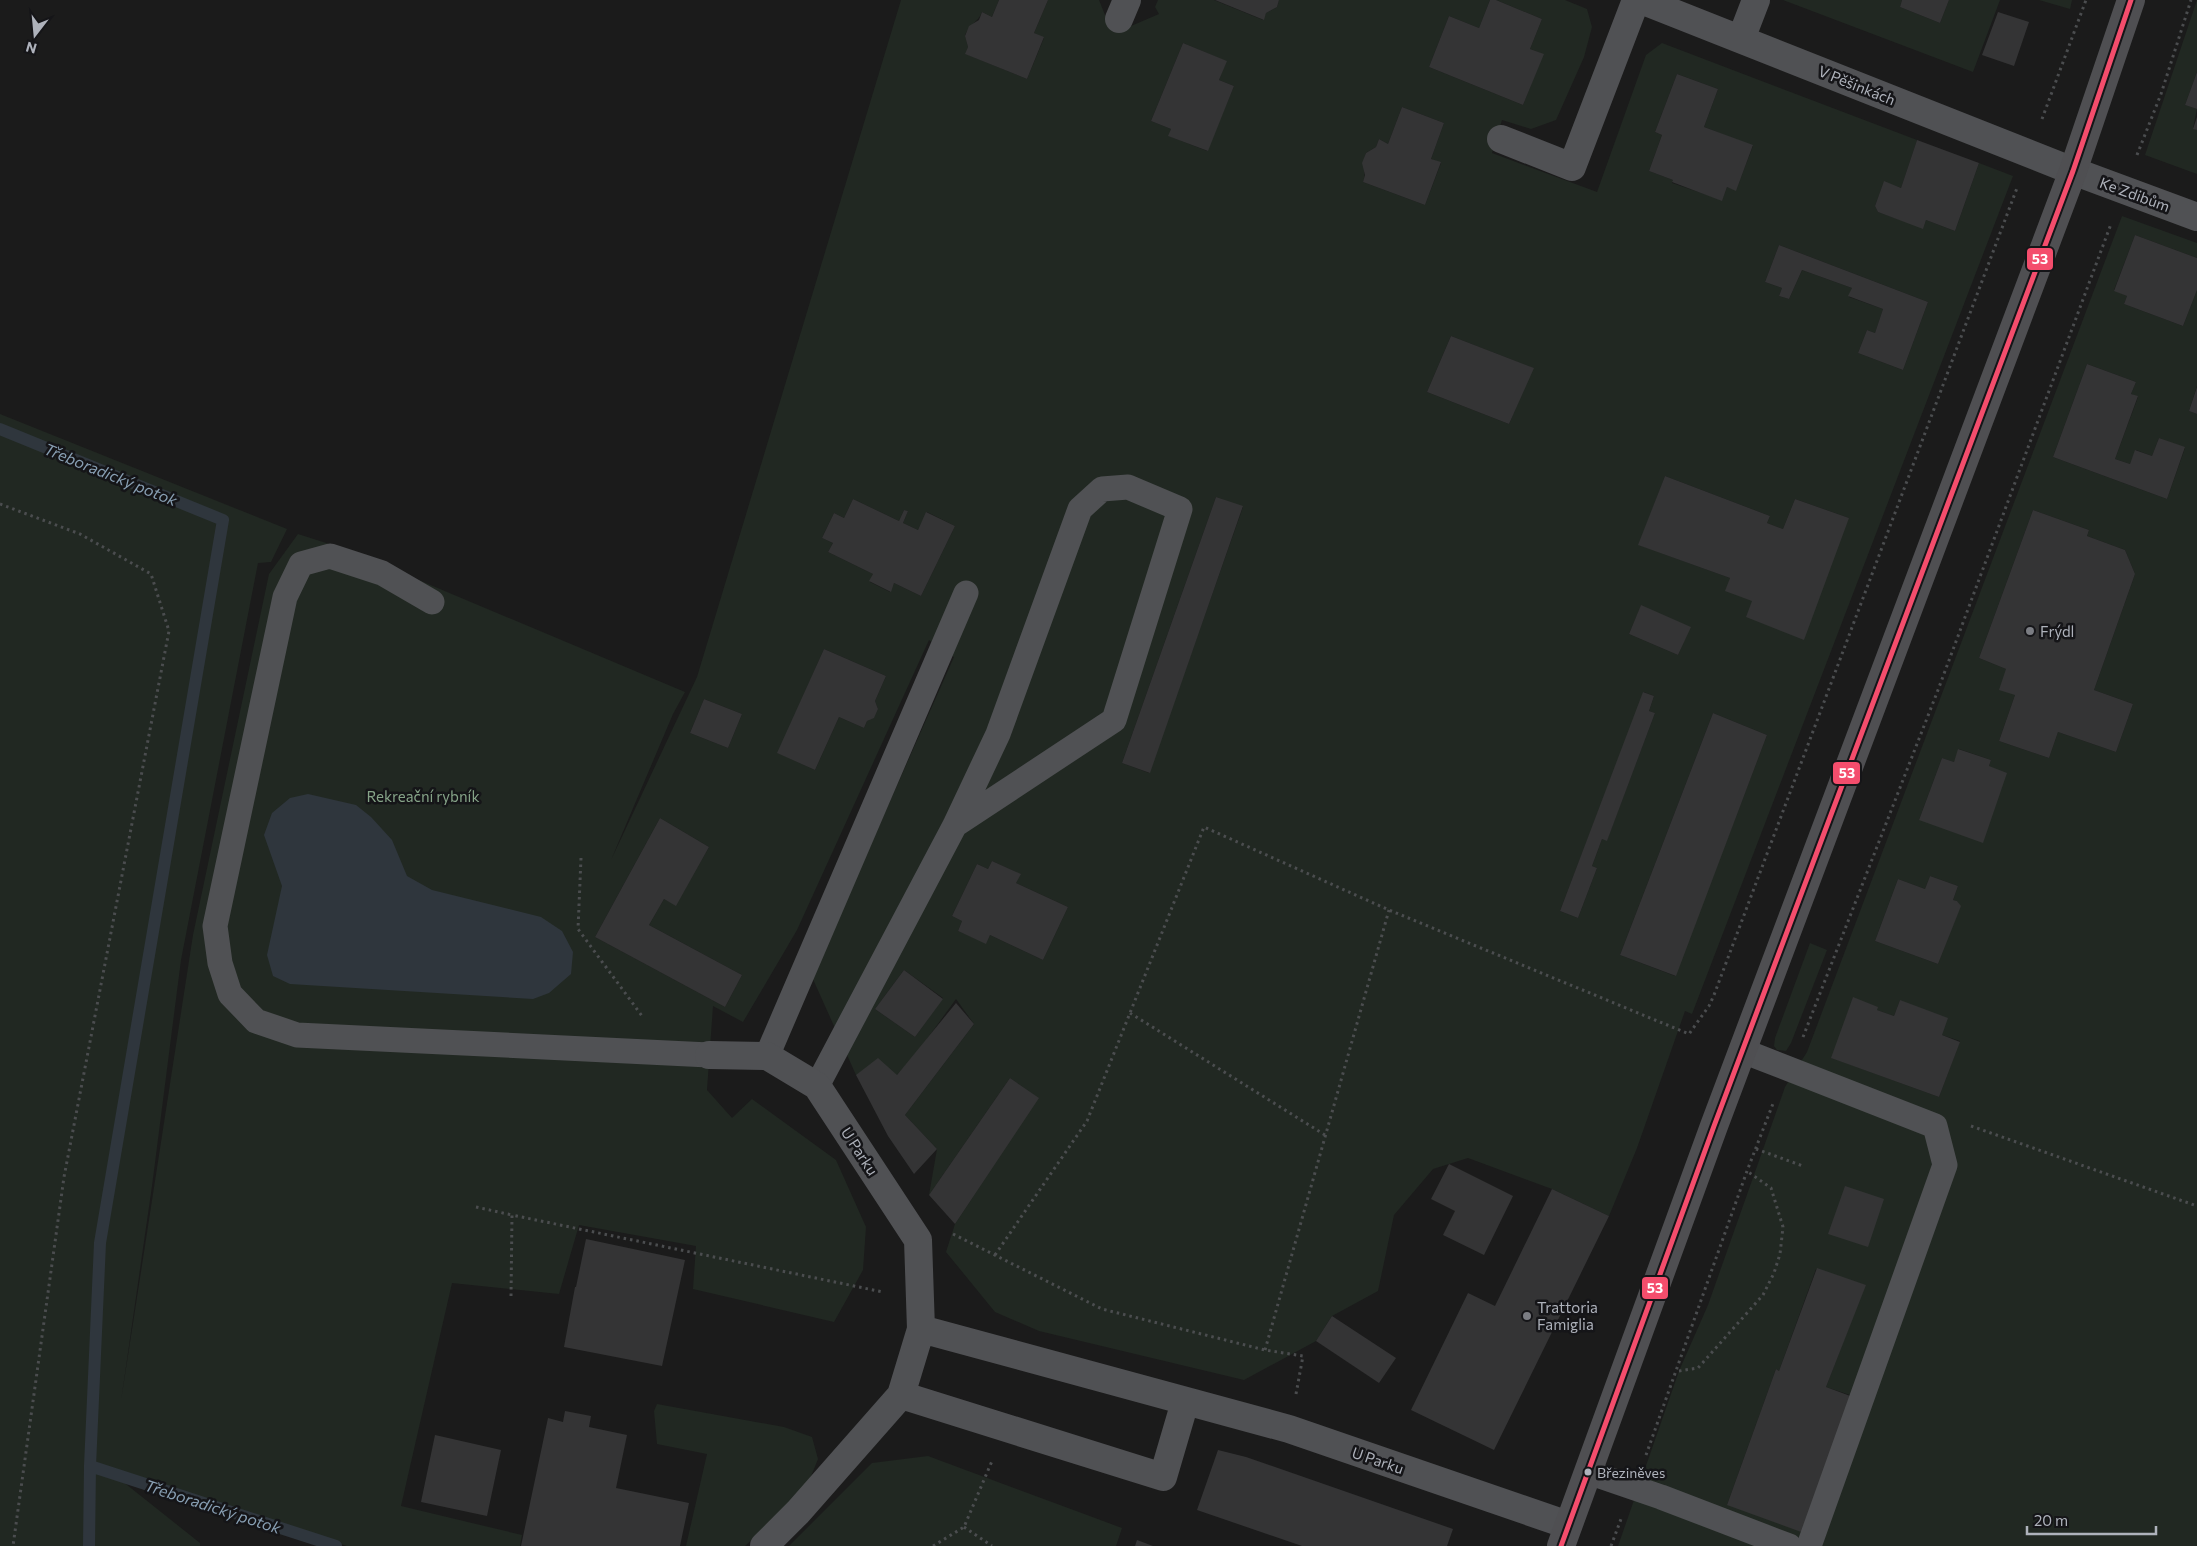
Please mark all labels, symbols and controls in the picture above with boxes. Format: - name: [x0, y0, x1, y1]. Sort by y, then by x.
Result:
- north arrow: [10, 10, 60, 60]
- text: N: [24, 38, 39, 58]
- street label: V Pěšinkách: [1816, 61, 1898, 109]
- street label: Ke Zdibům: [2098, 173, 2172, 215]
- line badge: 53: [2026, 247, 2054, 271]
- text: 53: [2032, 250, 2048, 267]
- water label: Třeboradický potok: [42, 439, 181, 509]
- place label: Frýdl: [2040, 622, 2074, 640]
- marker: Frýdl: [2024, 625, 2036, 637]
- line badge: 53: [1832, 761, 1861, 785]
- text: 53: [1839, 764, 1855, 781]
- park label: Rekreační rybník: [366, 787, 480, 805]
- street label: U Parku: [838, 1124, 882, 1178]
- line badge: 53: [1641, 1276, 1669, 1300]
- text: 53: [1647, 1279, 1663, 1296]
- place label: Trattoria Famiglia: [1537, 1298, 1598, 1333]
- marker: Trattoria Famiglia: [1521, 1310, 1533, 1322]
- street label: U Parku: [1350, 1443, 1406, 1477]
- place label: Březiněves: [1597, 1464, 1665, 1481]
- marker: Březiněves: [1583, 1467, 1593, 1477]
- water label: Třeboradický potok: [143, 1475, 284, 1537]
- scale bar: [2027, 1504, 2156, 1536]
- text: 20 m: [2034, 1511, 2068, 1529]

